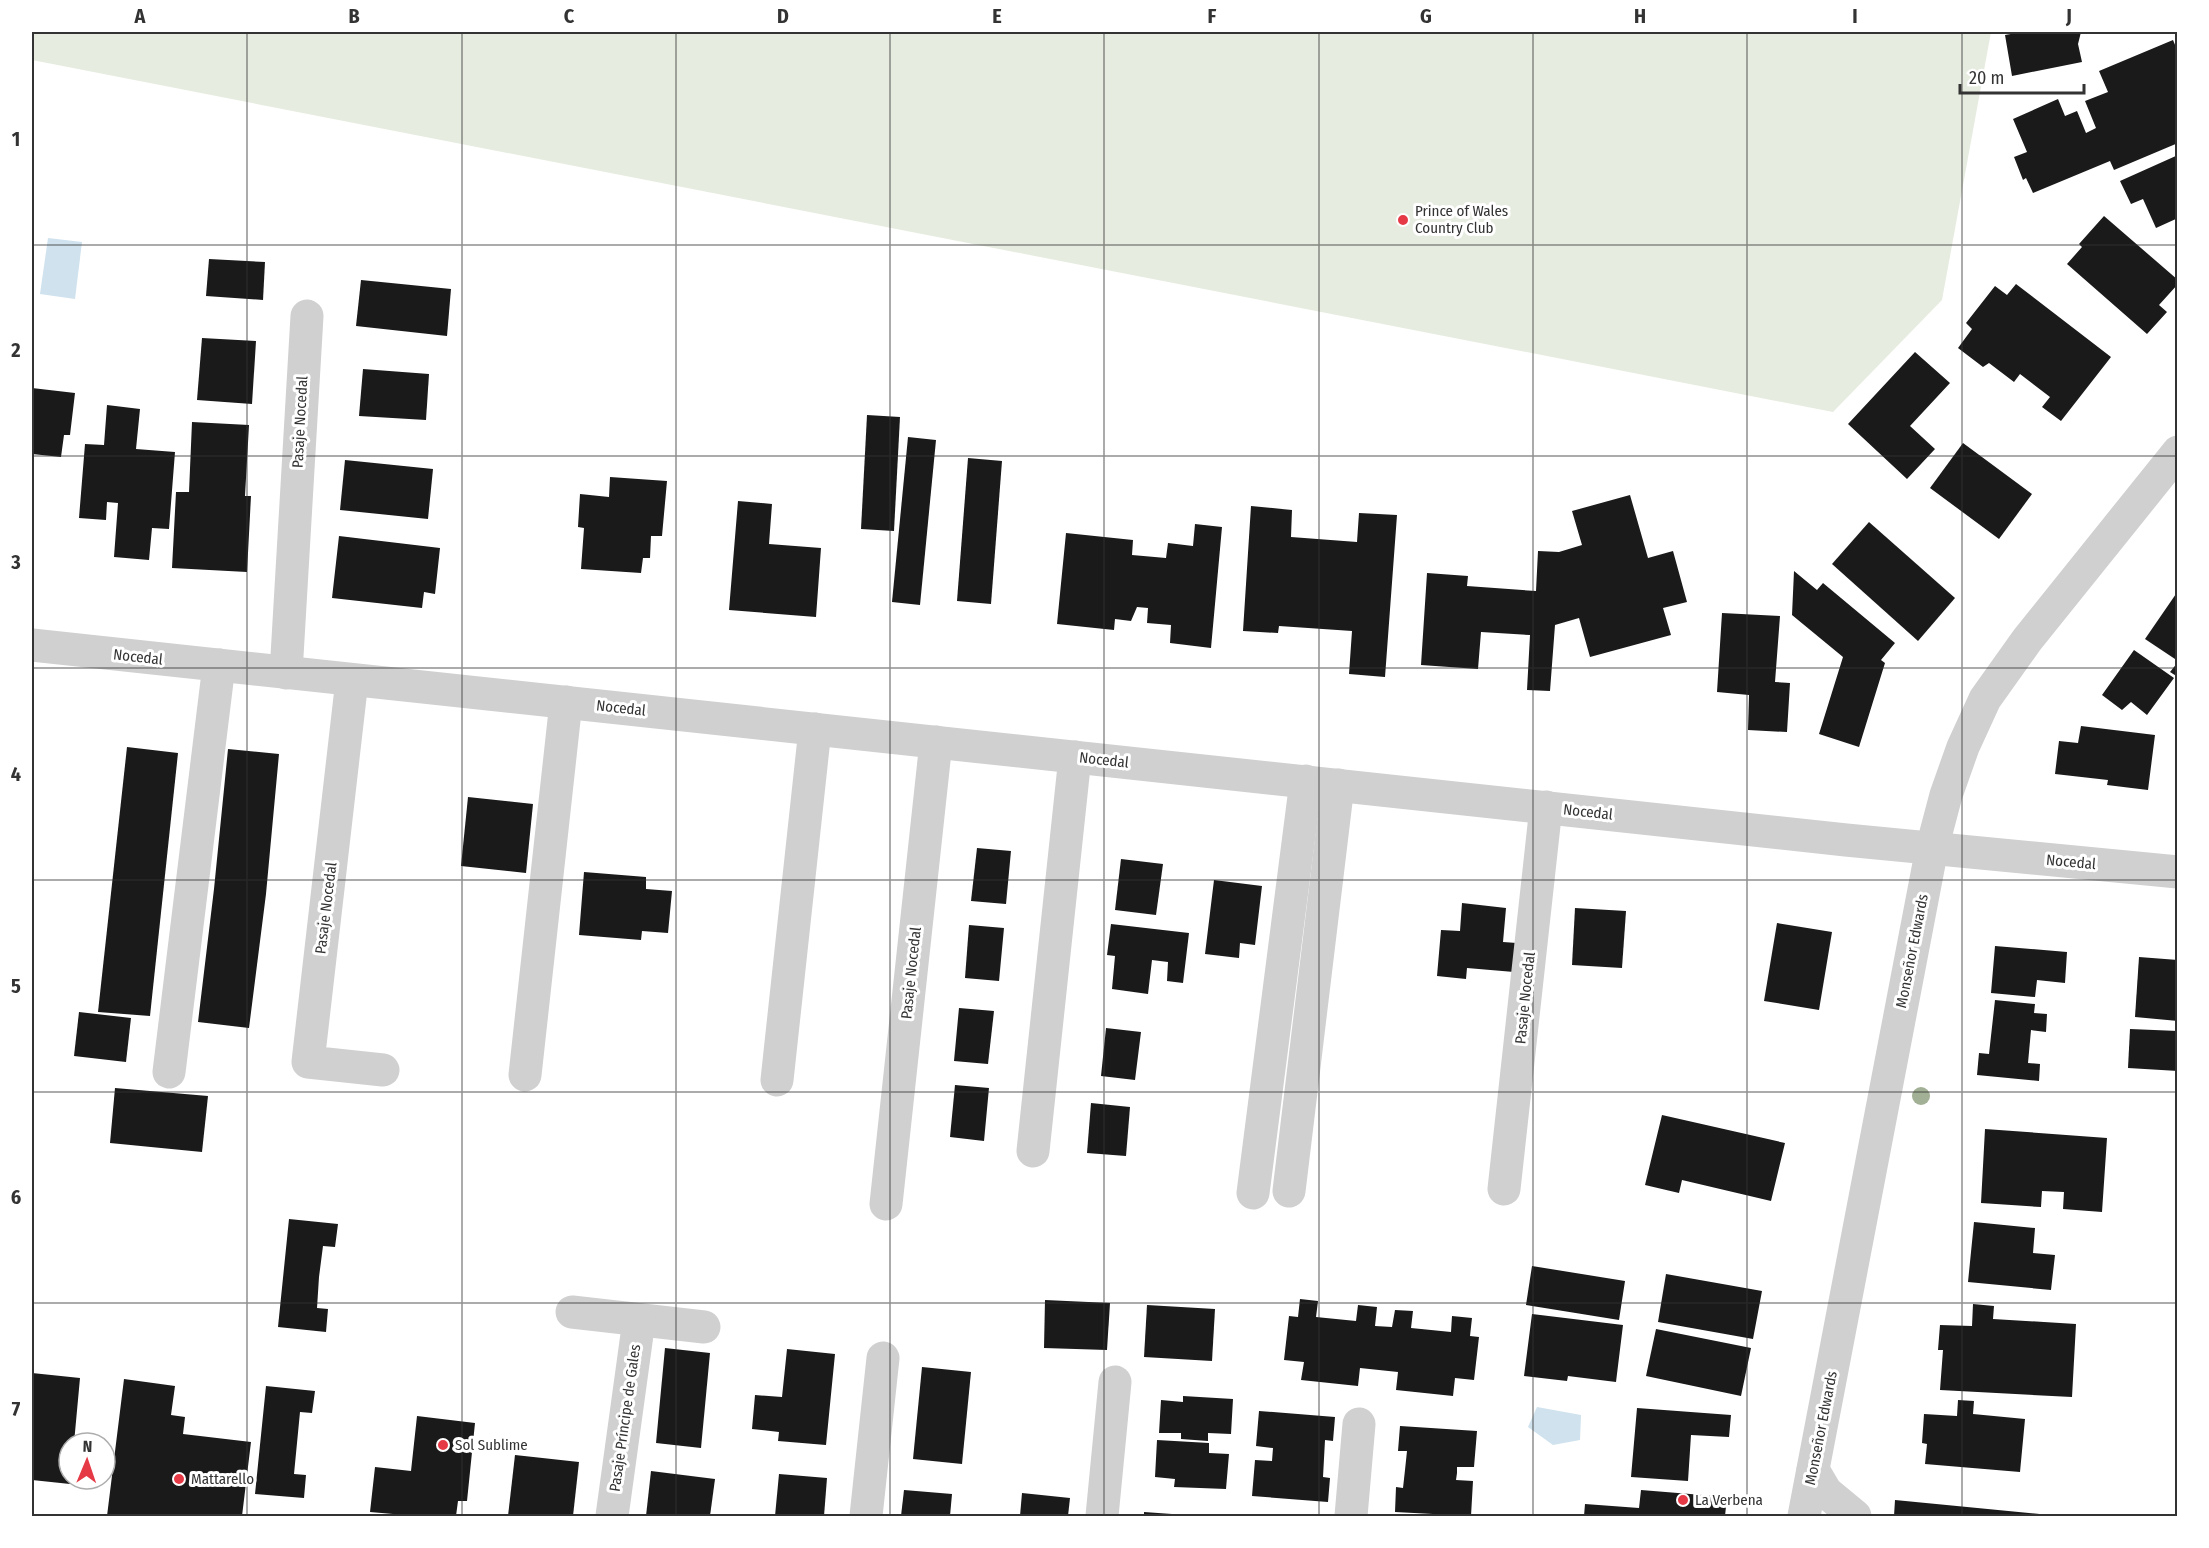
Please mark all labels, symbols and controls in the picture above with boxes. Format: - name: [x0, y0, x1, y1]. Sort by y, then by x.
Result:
- text: A: [134, 4, 147, 28]
- text: B: [348, 4, 360, 28]
- text: C: [564, 4, 575, 28]
- text: D: [777, 4, 789, 28]
- text: E: [992, 4, 1002, 28]
- text: F: [1208, 4, 1217, 28]
- text: G: [1420, 4, 1432, 28]
- text: H: [1634, 4, 1646, 28]
- text: I: [1852, 4, 1858, 28]
- text: J: [2065, 4, 2072, 28]
- scale bar: [1960, 57, 2084, 95]
- text: 20 m: [1969, 67, 2004, 89]
- text: 1: [12, 127, 20, 151]
- place label: Prince of Wales Country Club: [1415, 202, 1508, 237]
- marker: Prince of Wales Country Club: [1396, 213, 1410, 227]
- text: 2: [10, 338, 21, 362]
- street label: Pasaje Nocedal: [289, 375, 311, 469]
- text: 3: [10, 550, 21, 574]
- street label: Nocedal: [112, 645, 164, 669]
- street label: Nocedal: [595, 696, 647, 720]
- street label: Nocedal: [1078, 748, 1130, 772]
- text: 4: [11, 762, 21, 786]
- street label: Nocedal: [1562, 800, 1614, 824]
- street label: Nocedal: [2045, 851, 2097, 873]
- street label: Pasaje Nocedal: [311, 861, 341, 955]
- street label: Monseñor Edwards: [1892, 892, 1932, 1010]
- street label: Pasaje Nocedal: [897, 926, 925, 1020]
- street label: Pasaje Nocedal: [1511, 951, 1539, 1045]
- text: 5: [11, 974, 21, 998]
- text: 6: [11, 1185, 21, 1209]
- street label: Pasaje Príncipe de Gales: [606, 1343, 644, 1493]
- street label: Monseñor Edwards: [1801, 1369, 1841, 1487]
- text: 7: [12, 1397, 21, 1421]
- north arrow: [57, 1431, 117, 1491]
- place label: Sol Sublime: [455, 1436, 528, 1454]
- text: N: [82, 1437, 93, 1456]
- marker: Sol Sublime: [436, 1438, 450, 1452]
- place label: Mattarello: [191, 1470, 254, 1488]
- marker: Mattarello: [172, 1472, 186, 1486]
- place label: La Verbena: [1695, 1491, 1763, 1509]
- marker: La Verbena: [1676, 1493, 1690, 1507]

